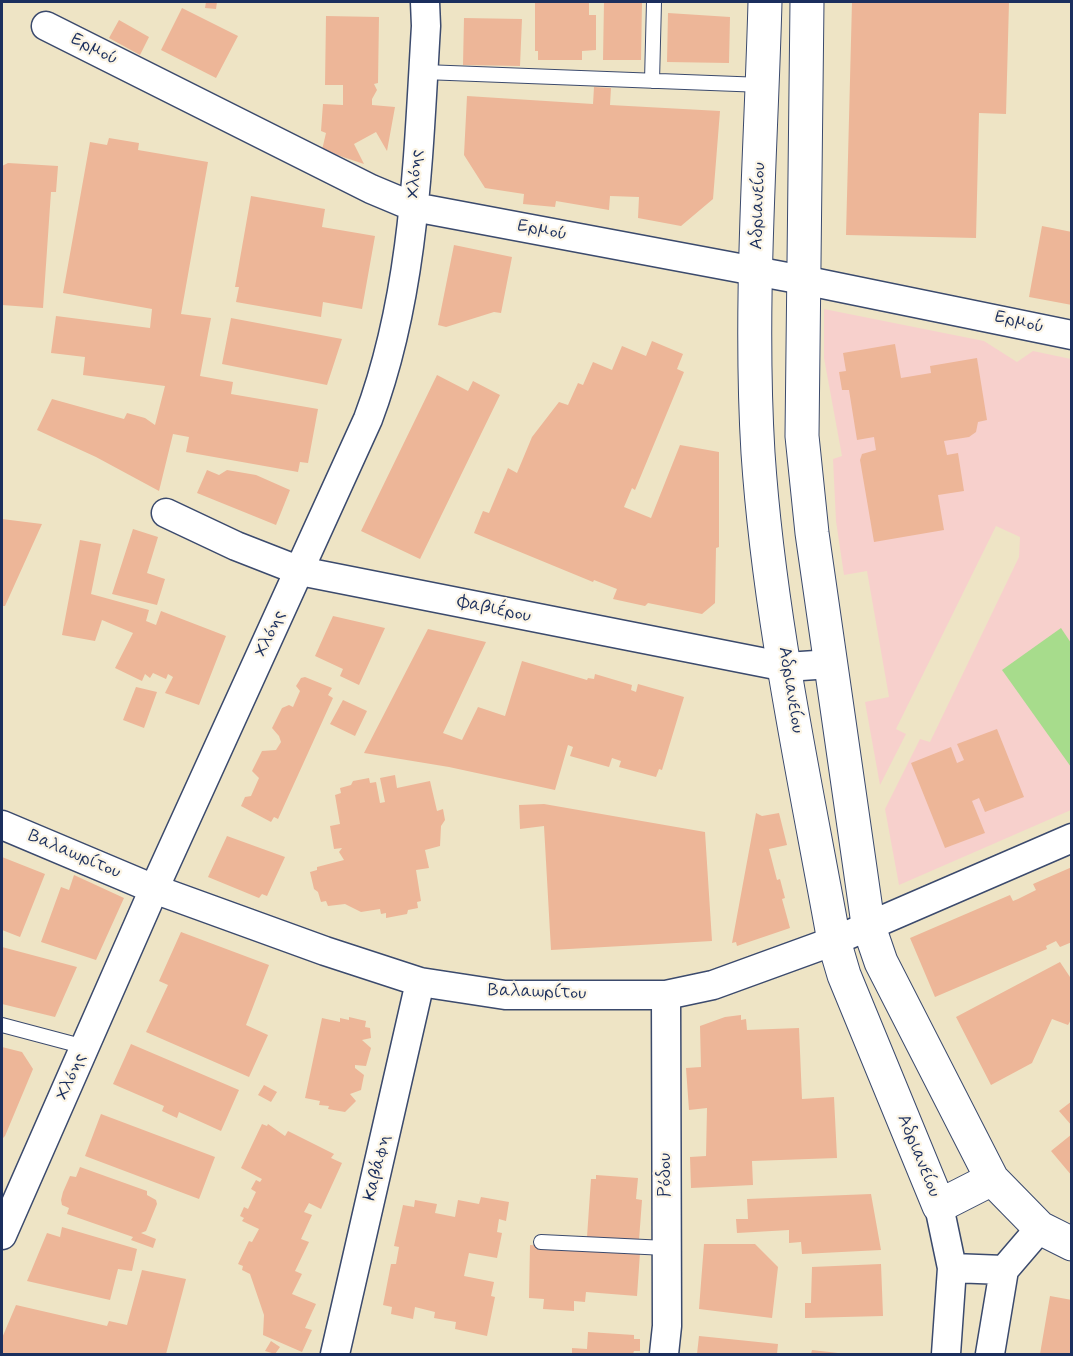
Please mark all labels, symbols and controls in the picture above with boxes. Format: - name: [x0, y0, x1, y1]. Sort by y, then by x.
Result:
- street label: Ερμού: [67, 29, 121, 71]
- street label: Χλόης: [404, 149, 428, 199]
- street label: Αδριανείου: [747, 162, 771, 250]
- street label: Ερμού: [515, 216, 569, 246]
- street label: Ερμού: [992, 307, 1046, 339]
- street label: Φαβιέρου: [455, 592, 533, 628]
- street label: Χλόης: [251, 607, 291, 661]
- street label: Αδριανείου: [772, 645, 808, 735]
- street label: Βαλαωρίτου: [24, 826, 124, 884]
- street label: Βαλαωρίτου: [487, 980, 587, 1006]
- street label: Χλόης: [52, 1050, 92, 1104]
- street label: Αδριανείου: [892, 1111, 944, 1201]
- street label: Καβάφη: [360, 1133, 396, 1203]
- street label: Ρόδου: [655, 1153, 677, 1197]

